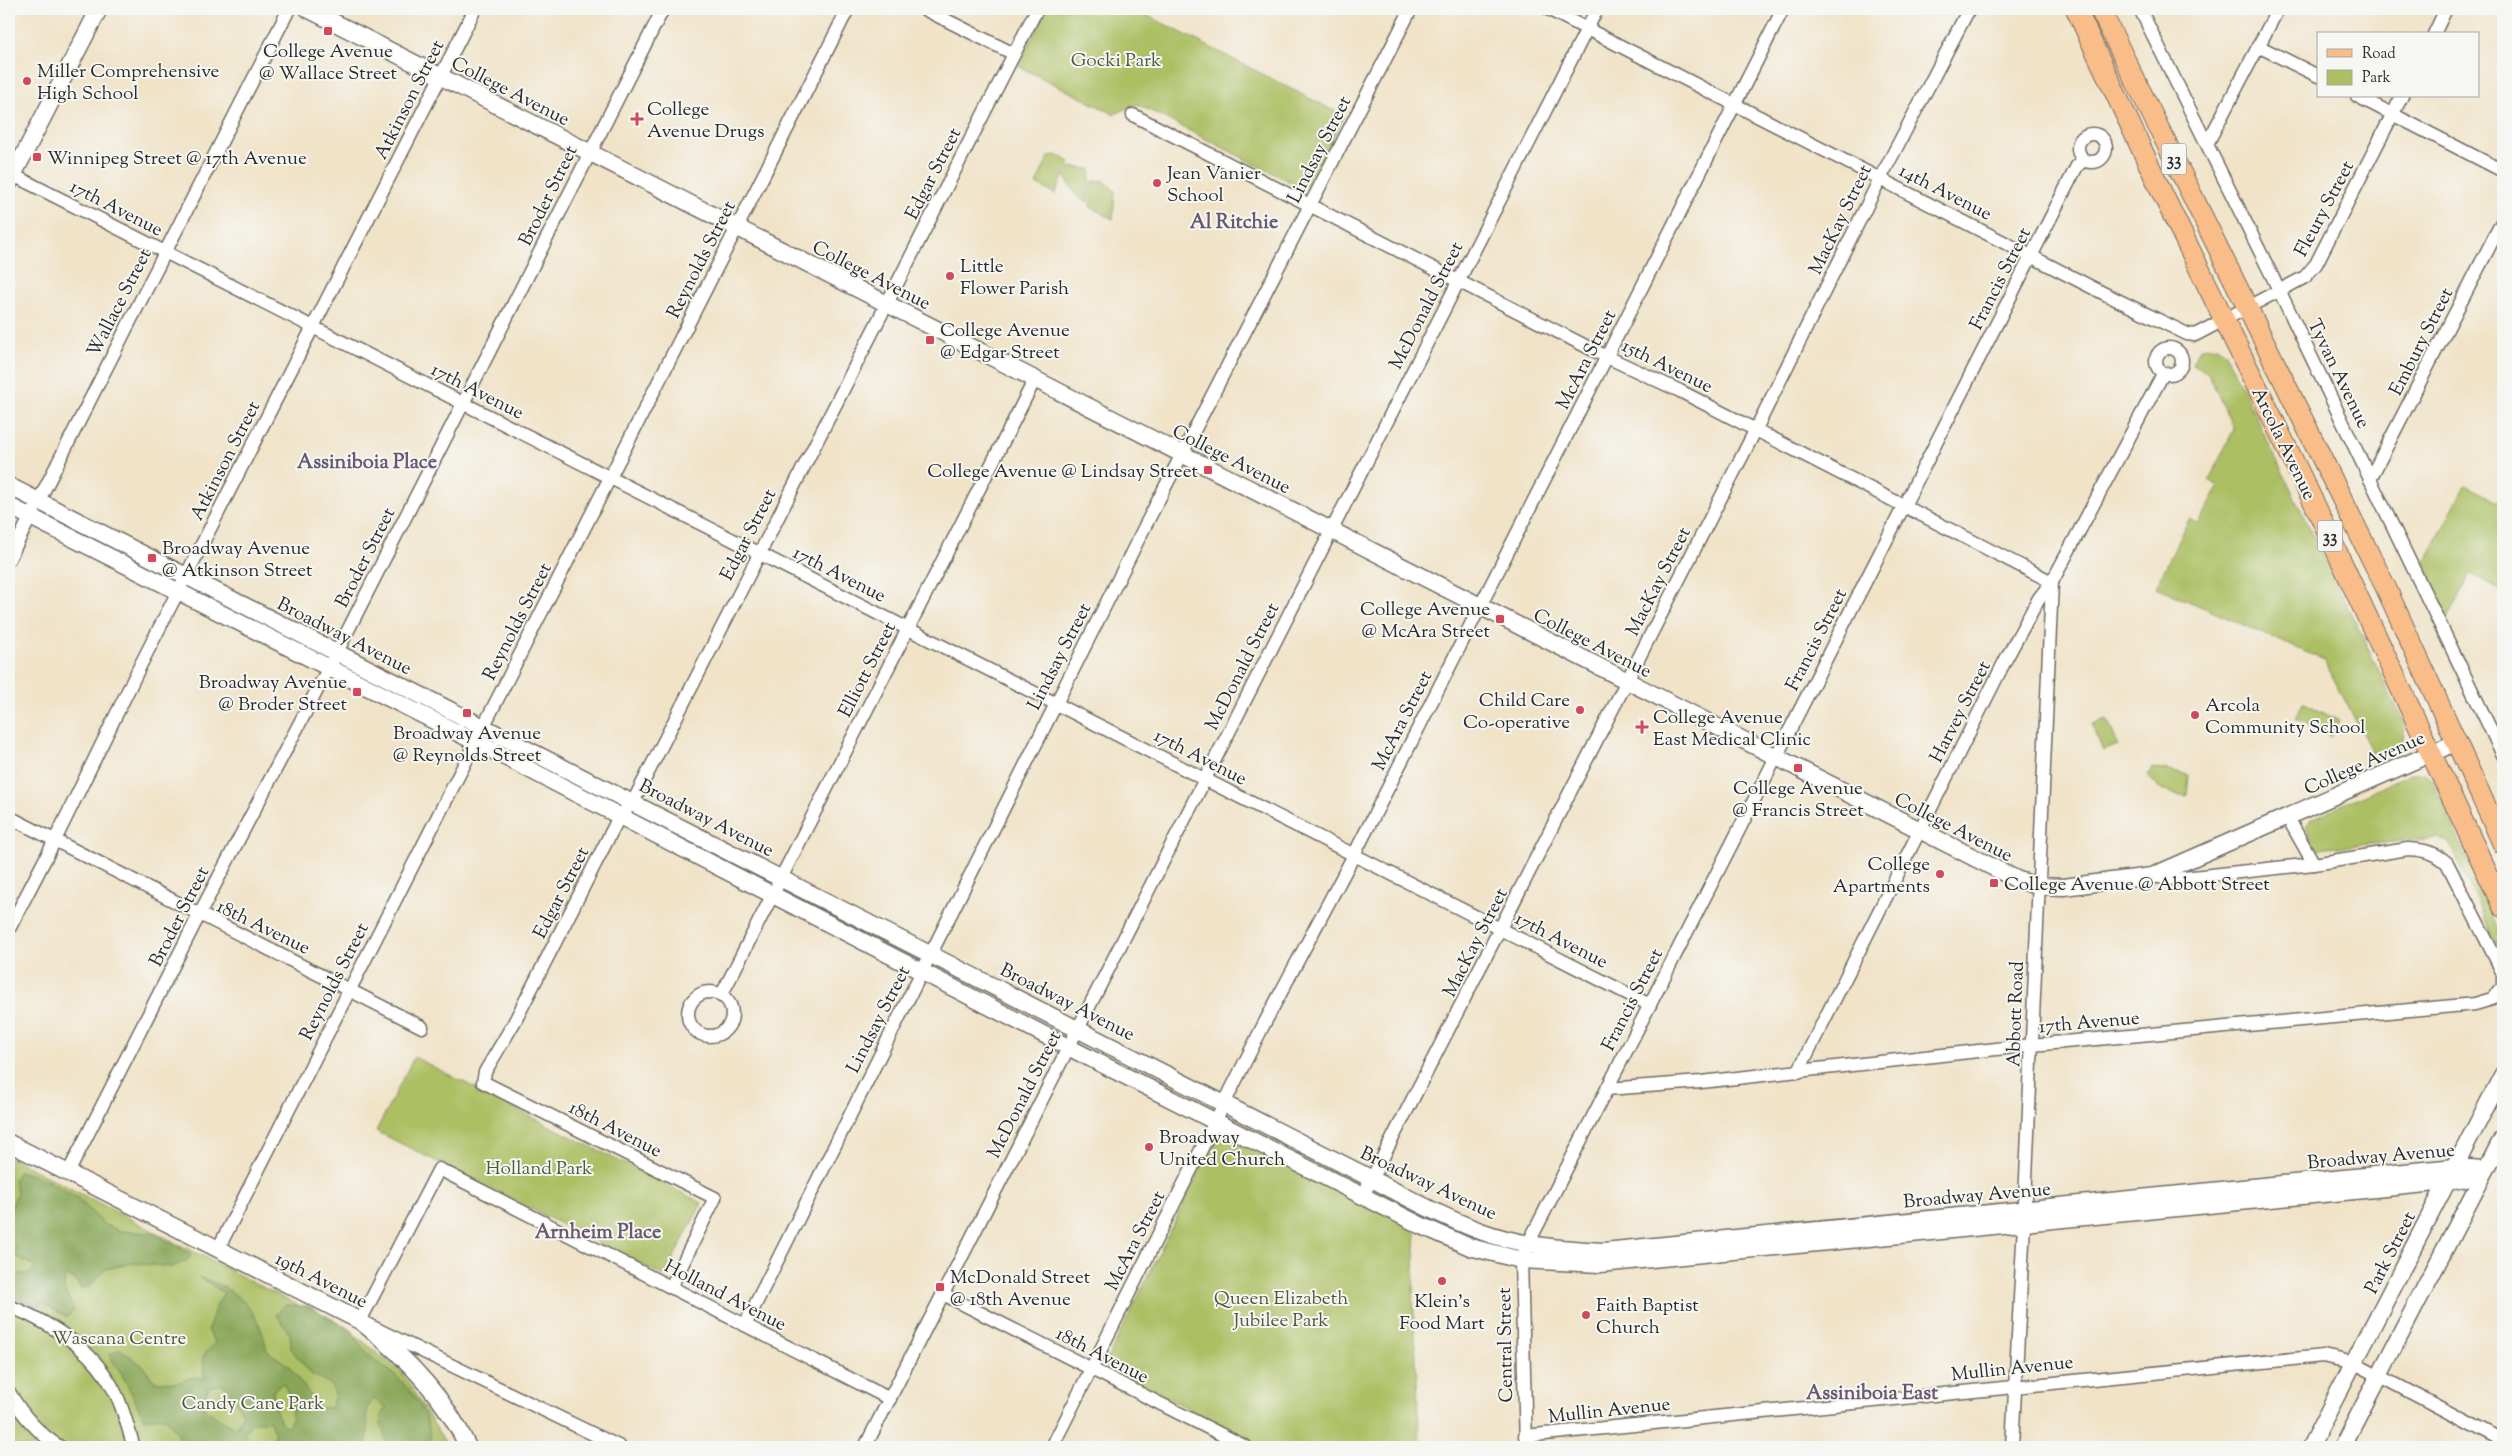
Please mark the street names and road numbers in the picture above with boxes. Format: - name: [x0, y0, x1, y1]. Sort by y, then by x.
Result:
- street label: Atkinson Street: [368, 35, 452, 165]
- street label: College Avenue: [446, 51, 574, 134]
- street label: Lindsay Street: [1282, 91, 1359, 208]
- street label: Edgar Street: [899, 123, 969, 225]
- street label: Broder Street: [513, 141, 586, 251]
- road number: 33: [2162, 144, 2186, 174]
- street label: Fleury Street: [2289, 156, 2362, 262]
- street label: 14th Avenue: [1894, 158, 1996, 228]
- street label: MacKay Street: [1803, 160, 1880, 280]
- street label: 17th Avenue: [65, 174, 167, 244]
- street label: Reynolds Street: [661, 196, 744, 324]
- street label: Francis Street: [1964, 223, 2039, 335]
- street label: College Avenue: [807, 235, 935, 318]
- street label: McDonald Street: [1383, 237, 1471, 375]
- street label: Wallace Street: [81, 244, 159, 362]
- street label: Embury Street: [2383, 283, 2461, 401]
- street label: McAra Street: [1550, 305, 1624, 415]
- street label: Tyvan Avenue: [2300, 315, 2376, 433]
- street label: 15th Avenue: [1617, 334, 1717, 401]
- street label: 17th Avenue: [426, 357, 528, 427]
- street label: Arcola Avenue: [2244, 383, 2322, 505]
- street label: Atkinson Street: [184, 396, 268, 526]
- street label: College Avenue: [1167, 419, 1295, 502]
- street label: Edgar Street: [714, 484, 784, 586]
- street label: Broder Street: [329, 503, 403, 613]
- road number: 33: [2318, 520, 2342, 552]
- street label: MacKay Street: [1620, 522, 1699, 641]
- street label: 17th Avenue: [788, 540, 890, 610]
- street label: Reynolds Street: [477, 558, 560, 686]
- street label: Francis Street: [1780, 584, 1855, 696]
- street label: Broadway Avenue: [272, 592, 416, 683]
- street label: Lindsay Street: [1022, 598, 1099, 715]
- street label: McDonald Street: [1199, 598, 1287, 736]
- street label: College Avenue: [1528, 603, 1656, 686]
- street label: Elliott Street: [833, 617, 904, 722]
- street label: Harvey Street: [1924, 656, 1999, 768]
- street label: McAra Street: [1366, 666, 1440, 776]
- street label: 17th Avenue: [1149, 723, 1251, 793]
- street label: College Avenue: [2300, 725, 2430, 803]
- street label: Broadway Avenue: [634, 774, 778, 865]
- street label: College Avenue: [1889, 787, 2017, 870]
- street label: Edgar Street: [527, 842, 597, 944]
- street label: Broder Street: [143, 862, 217, 972]
- street label: MacKay Street: [1437, 883, 1516, 1002]
- street label: 18th Avenue: [212, 894, 314, 963]
- street label: 17th Avenue: [1510, 906, 1612, 976]
- street label: Reynolds Street: [294, 918, 377, 1046]
- street label: Francis Street: [1596, 944, 1671, 1056]
- street label: Broadway Avenue: [995, 958, 1139, 1049]
- street label: Abbott Road: [2001, 960, 2032, 1067]
- street label: Lindsay Street: [841, 961, 918, 1078]
- street label: 17th Avenue: [2038, 1006, 2141, 1041]
- street label: McDonald Street: [981, 1026, 1069, 1164]
- street label: 18th Avenue: [564, 1095, 666, 1165]
- street label: Broadway Avenue: [2306, 1138, 2456, 1177]
- street label: Broadway Avenue: [1355, 1141, 1501, 1228]
- street label: Broadway Avenue: [1902, 1177, 2052, 1216]
- street label: McAra Street: [1099, 1186, 1173, 1296]
- street label: Park Street: [2359, 1207, 2424, 1299]
- street label: 19th Avenue: [270, 1246, 372, 1316]
- street label: Holland Avenue: [659, 1254, 791, 1339]
- street label: Central Street: [1492, 1286, 1521, 1403]
- street label: 18th Avenue: [1051, 1321, 1153, 1391]
- street label: Mullin Avenue: [1950, 1350, 2075, 1389]
- street label: Mullin Avenue: [1547, 1392, 1672, 1431]

